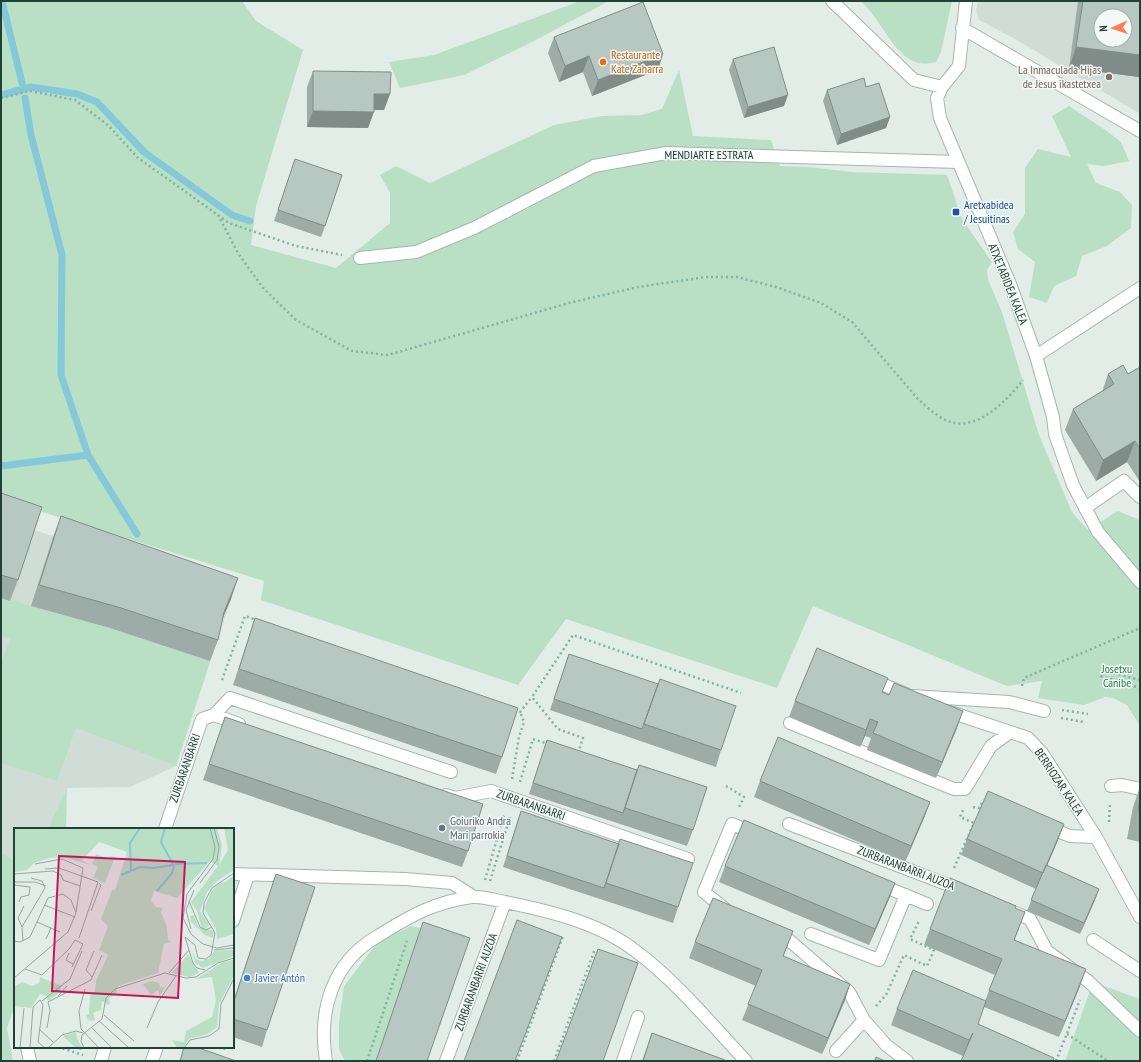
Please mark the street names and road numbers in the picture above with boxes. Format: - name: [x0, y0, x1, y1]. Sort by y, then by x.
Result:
- street label: MENDIARTE ESTRATA: [665, 147, 754, 162]
- street label: ATXETABIDEA KALEA: [985, 241, 1032, 327]
- street label: ZURBARANBARRI: [166, 731, 203, 804]
- street label: BERRIOZAR KALEA: [1031, 745, 1088, 818]
- street label: ZURBARANBARRI: [495, 786, 568, 823]
- street label: ZURBARANBARRI AUZOA: [855, 842, 957, 893]
- street label: ZURBARANBARRI AUZOA: [451, 931, 500, 1033]

